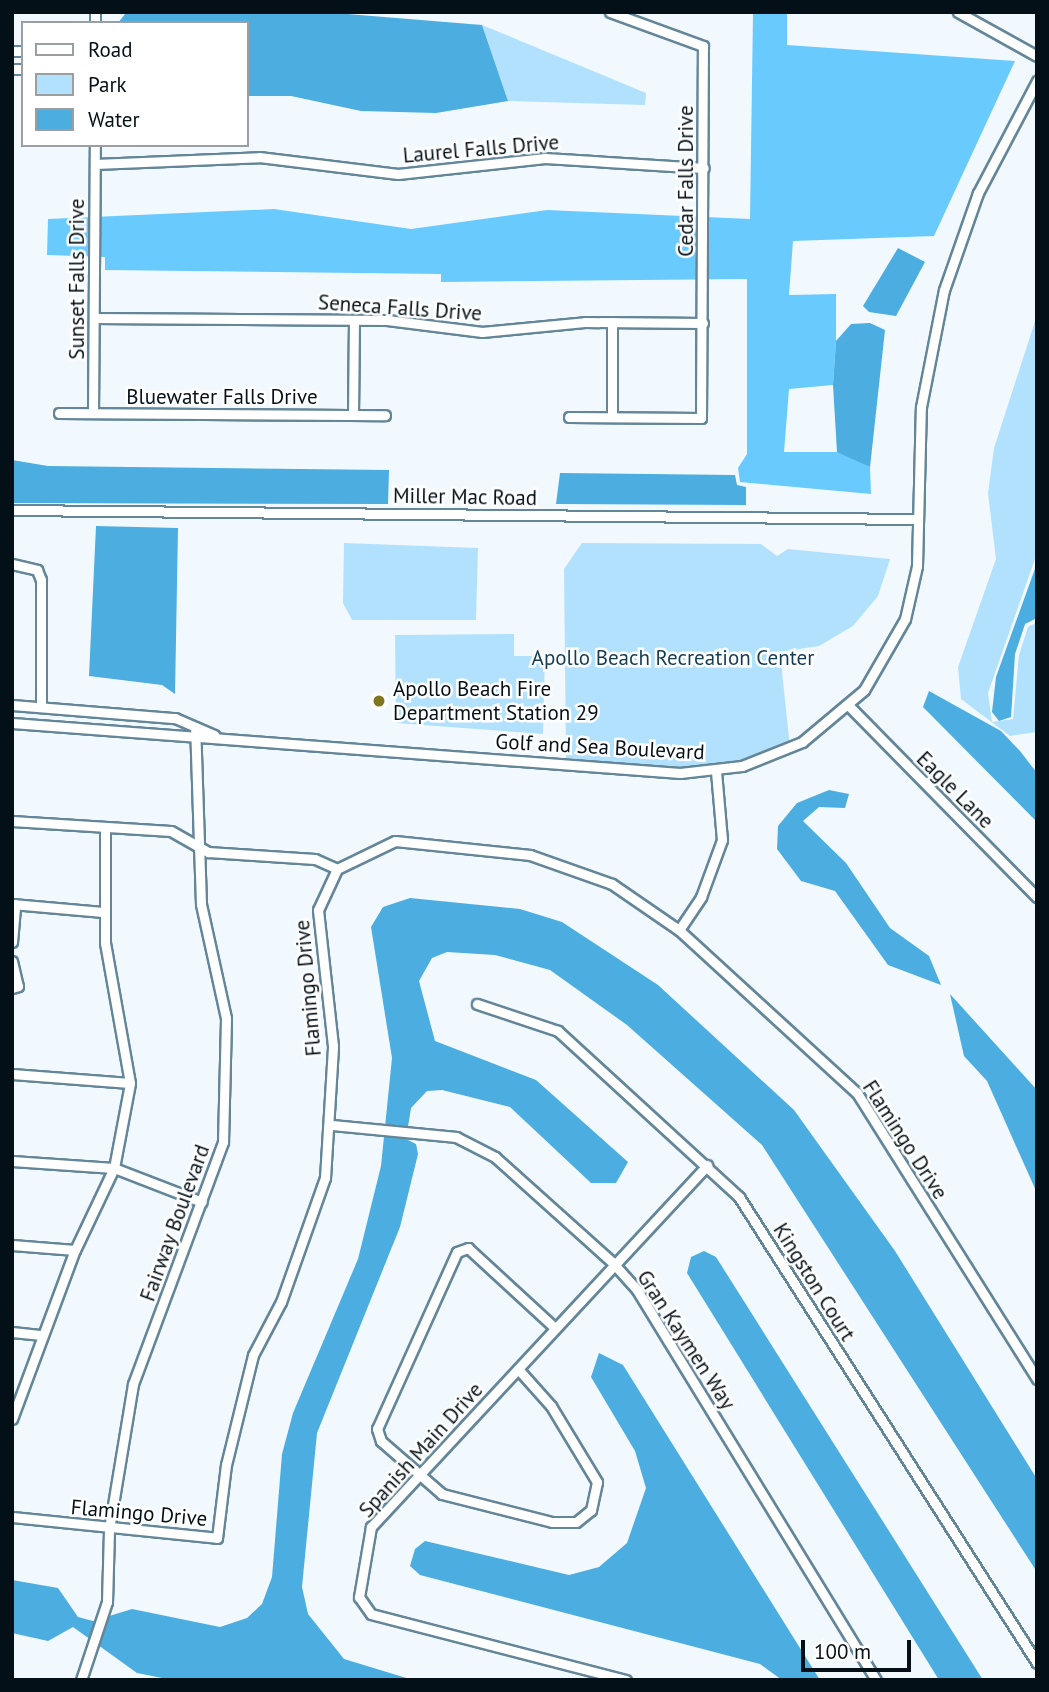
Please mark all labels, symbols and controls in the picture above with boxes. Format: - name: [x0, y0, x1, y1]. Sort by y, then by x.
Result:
- legend: [21, 21, 248, 147]
- text: Road: [88, 36, 132, 63]
- text: Park: [88, 71, 127, 98]
- street label: Cedar Falls Drive: [673, 105, 699, 257]
- text: Water: [88, 106, 140, 133]
- street label: Laurel Falls Drive: [402, 130, 560, 168]
- street label: Sunset Falls Drive: [64, 198, 90, 360]
- street label: Seneca Falls Drive: [317, 290, 483, 326]
- street label: Bluewater Falls Drive: [126, 384, 318, 410]
- street label: Miller Mac Road: [393, 483, 537, 511]
- park label: Apollo Beach Recreation Center: [532, 645, 814, 671]
- place label: Apollo Beach Fire Department Station 29: [393, 676, 599, 726]
- marker: Apollo Beach Fire Department Station 29: [371, 693, 387, 709]
- street label: Golf and Sea Boulevard: [495, 729, 705, 765]
- street label: Eagle Lane: [911, 746, 999, 834]
- street label: Flamingo Drive: [289, 919, 327, 1057]
- street label: Flamingo Drive: [857, 1076, 953, 1204]
- street label: Fairway Boulevard: [135, 1141, 215, 1305]
- street label: Kingston Court: [768, 1219, 860, 1345]
- street label: Gran Kaymen Way: [631, 1265, 741, 1415]
- street label: Spanish Main Drive: [354, 1377, 488, 1523]
- street label: Flamingo Drive: [70, 1494, 208, 1532]
- scale bar: [804, 1626, 914, 1670]
- text: 100 m: [814, 1638, 871, 1665]

